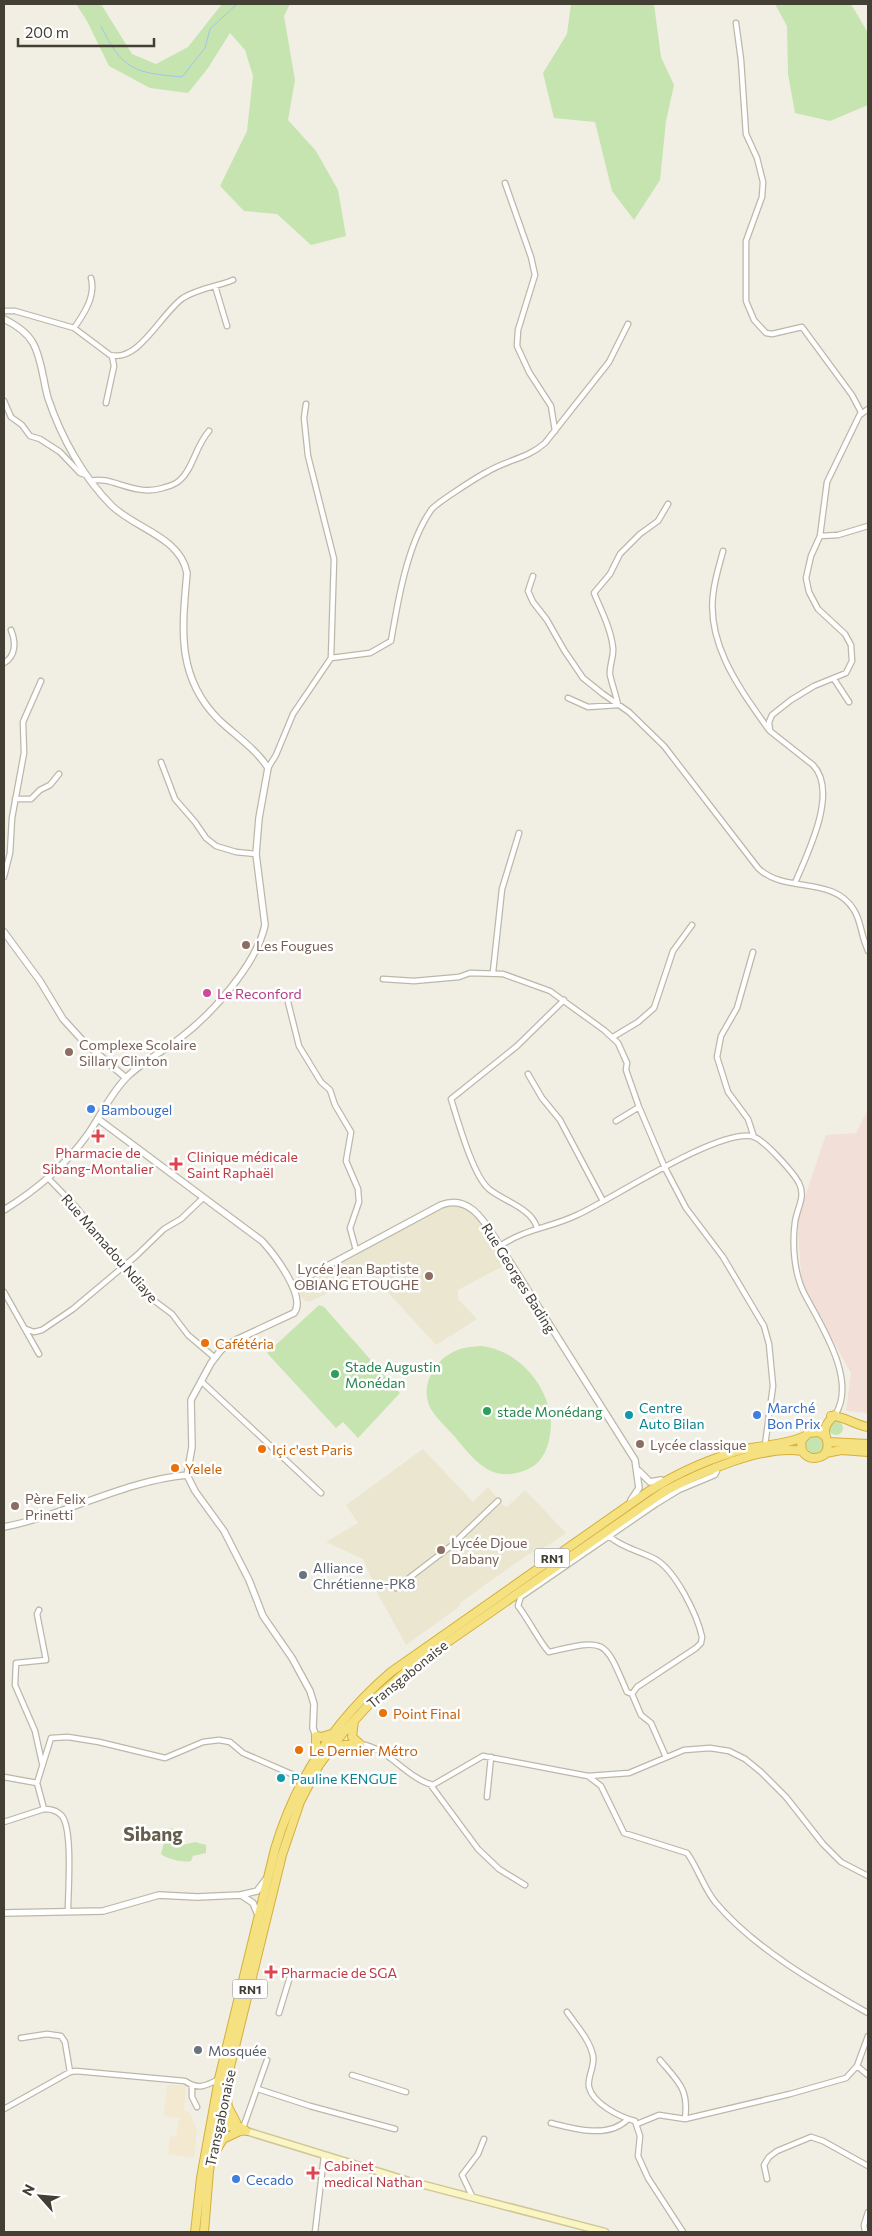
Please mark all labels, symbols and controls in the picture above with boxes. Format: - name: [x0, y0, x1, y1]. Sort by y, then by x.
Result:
- scale bar: [18, 15, 154, 47]
- text: 200 m: [25, 23, 69, 41]
- place label: Les Fougues: [256, 937, 334, 954]
- marker: Les Fougues: [240, 939, 252, 951]
- place label: Le Reconford: [217, 985, 302, 1002]
- marker: Le Reconford: [201, 987, 213, 999]
- place label: Complexe Scolaire Sillary Clinton: [79, 1036, 196, 1069]
- marker: Complexe Scolaire Sillary Clinton: [63, 1046, 75, 1058]
- place label: Bambougel: [101, 1101, 172, 1118]
- marker: Bambougel: [85, 1103, 97, 1115]
- marker: Pharmacie de Sibang-Montalier: [92, 1130, 104, 1142]
- place label: Pharmacie de Sibang-Montalier: [42, 1144, 154, 1177]
- place label: Clinique médicale Saint Raphaël: [187, 1148, 298, 1181]
- marker: Clinique médicale Saint Raphaël: [169, 1157, 183, 1171]
- street label: Rue Mamadou Ndiaye: [58, 1190, 162, 1306]
- street label: Rue Georges Bading: [478, 1220, 560, 1336]
- place label: Lycée Jean Baptiste OBIANG ETOUGHE: [294, 1260, 419, 1293]
- marker: Lycée Jean Baptiste OBIANG ETOUGHE: [423, 1270, 435, 1282]
- place label: Cafétéria: [215, 1335, 274, 1352]
- marker: Cafétéria: [199, 1337, 211, 1349]
- place label: Stade Augustin Monédan: [345, 1358, 441, 1391]
- marker: Stade Augustin Monédan: [329, 1368, 341, 1380]
- place label: Centre Auto Bilan: [639, 1399, 705, 1432]
- place label: Marché Bon Prix: [767, 1399, 821, 1432]
- place label: stade Monédang: [497, 1403, 603, 1420]
- marker: stade Monédang: [481, 1405, 493, 1417]
- marker: Centre Auto Bilan: [623, 1409, 635, 1421]
- marker: Marché Bon Prix: [751, 1409, 763, 1421]
- place label: Lycée classique: [650, 1436, 747, 1453]
- marker: Lycée classique: [634, 1438, 646, 1450]
- place label: Içi c'est Paris: [272, 1441, 353, 1458]
- marker: Içi c'est Paris: [256, 1443, 268, 1455]
- place label: Yelele: [185, 1460, 222, 1477]
- marker: Yelele: [169, 1462, 181, 1474]
- place label: Père Felix Prinetti: [25, 1490, 87, 1523]
- marker: Père Felix Prinetti: [9, 1500, 21, 1512]
- place label: Lycée Djoue Dabany: [451, 1534, 527, 1567]
- marker: Lycée Djoue Dabany: [435, 1544, 447, 1556]
- road number: RN1: [534, 1549, 570, 1568]
- place label: Alliance Chrétienne-PK8: [313, 1559, 416, 1592]
- marker: Alliance Chrétienne-PK8: [297, 1569, 309, 1581]
- street label: Transgabonaise: [363, 1636, 451, 1712]
- place label: Point Final: [393, 1705, 460, 1722]
- marker: Point Final: [377, 1707, 389, 1719]
- place label: Le Dernier Métro: [309, 1742, 418, 1759]
- marker: Le Dernier Métro: [293, 1744, 305, 1756]
- place label: Pauline KENGUE: [291, 1770, 397, 1787]
- marker: Pauline KENGUE: [275, 1772, 287, 1784]
- district label: Sibang: [123, 1822, 183, 1845]
- place label: Pharmacie de SGA: [281, 1964, 397, 1981]
- marker: Pharmacie de SGA: [265, 1966, 277, 1978]
- road number: RN1: [232, 1980, 268, 1998]
- place label: Mosquée: [208, 2042, 267, 2059]
- marker: Mosquée: [192, 2044, 204, 2056]
- street label: Transgabonaise: [201, 2068, 239, 2168]
- place label: Cabinet medical Nathan: [324, 2157, 423, 2190]
- marker: Cabinet medical Nathan: [306, 2166, 320, 2180]
- north arrow: [15, 2171, 65, 2221]
- place label: Cecado: [246, 2171, 294, 2188]
- marker: Cecado: [230, 2173, 242, 2185]
- text: N: [18, 2181, 38, 2198]

